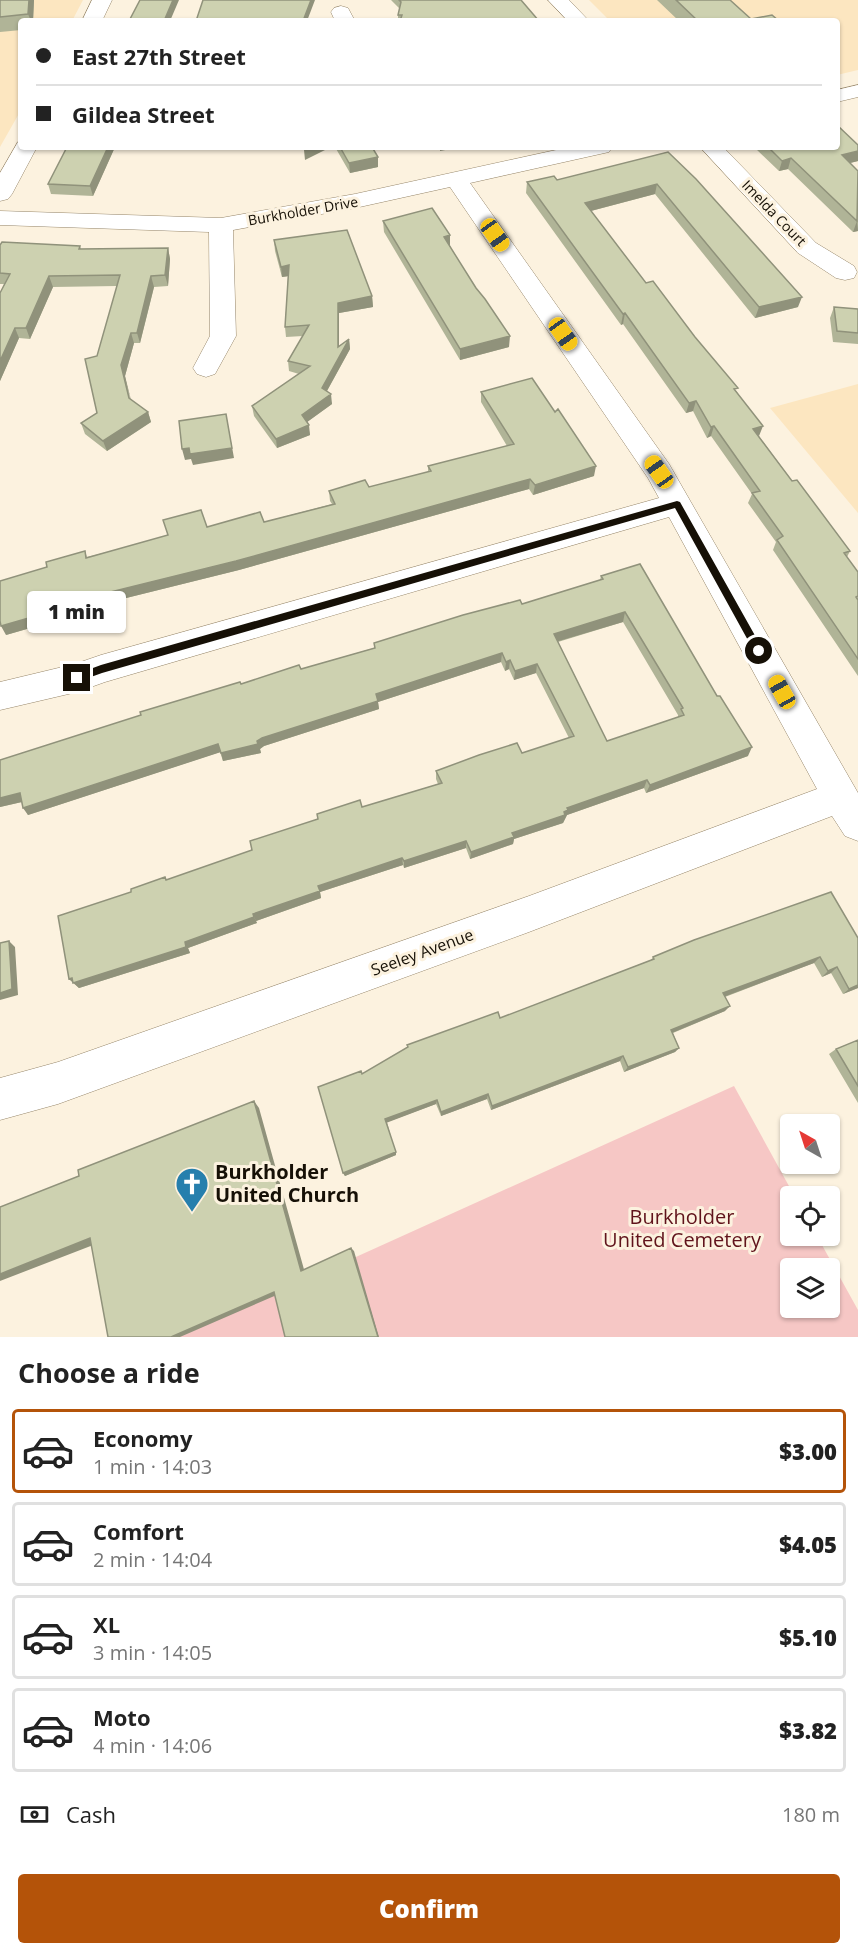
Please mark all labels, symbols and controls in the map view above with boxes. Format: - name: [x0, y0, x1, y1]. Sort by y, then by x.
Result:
- text: East 27th Street: [72, 41, 246, 71]
- text: Gildea Street: [72, 99, 214, 129]
- street label: Imelda Court: [738, 176, 811, 250]
- street label: Burkholder Drive: [246, 191, 360, 230]
- car: [477, 215, 513, 255]
- car: [545, 314, 581, 354]
- car: [641, 452, 677, 492]
- callout: 1 min: [28, 591, 127, 633]
- text: 1 min: [48, 598, 105, 625]
- route start: [745, 637, 772, 664]
- route end: [63, 664, 90, 691]
- car: [765, 672, 799, 712]
- street label: Seeley Avenue: [368, 923, 476, 981]
- north arrow: [780, 1114, 840, 1174]
- map controls: [780, 1114, 840, 1318]
- place label: Burkholder United Church: [215, 1158, 359, 1208]
- church icon: Burkholder United Church: [174, 1166, 210, 1213]
- button: locate: [780, 1186, 840, 1246]
- park label: Burkholder United Cemetery: [603, 1203, 762, 1253]
- button: layers: [780, 1258, 840, 1318]
- text: Choose a ride: [18, 1354, 200, 1391]
- text: Economy: [93, 1423, 192, 1453]
- icon: car: [21, 1424, 75, 1478]
- text: $3.00: [779, 1436, 837, 1466]
- text: 1 min · 14:03: [93, 1453, 212, 1480]
- text: Comfort: [93, 1516, 184, 1546]
- icon: car: [21, 1517, 75, 1571]
- text: $4.05: [779, 1529, 837, 1559]
- text: 2 min · 14:04: [93, 1546, 212, 1573]
- text: XL: [93, 1609, 120, 1639]
- icon: car: [21, 1610, 75, 1664]
- text: $5.10: [779, 1622, 837, 1652]
- text: 3 min · 14:05: [93, 1639, 212, 1666]
- text: Moto: [93, 1702, 151, 1732]
- icon: car: [21, 1703, 75, 1757]
- text: $3.82: [779, 1715, 837, 1745]
- text: 4 min · 14:06: [93, 1732, 212, 1759]
- icon: cash: [18, 1798, 51, 1831]
- text: Cash: [66, 1799, 116, 1829]
- text: 180 m: [782, 1801, 840, 1828]
- button: Confirm: [18, 1874, 840, 1943]

